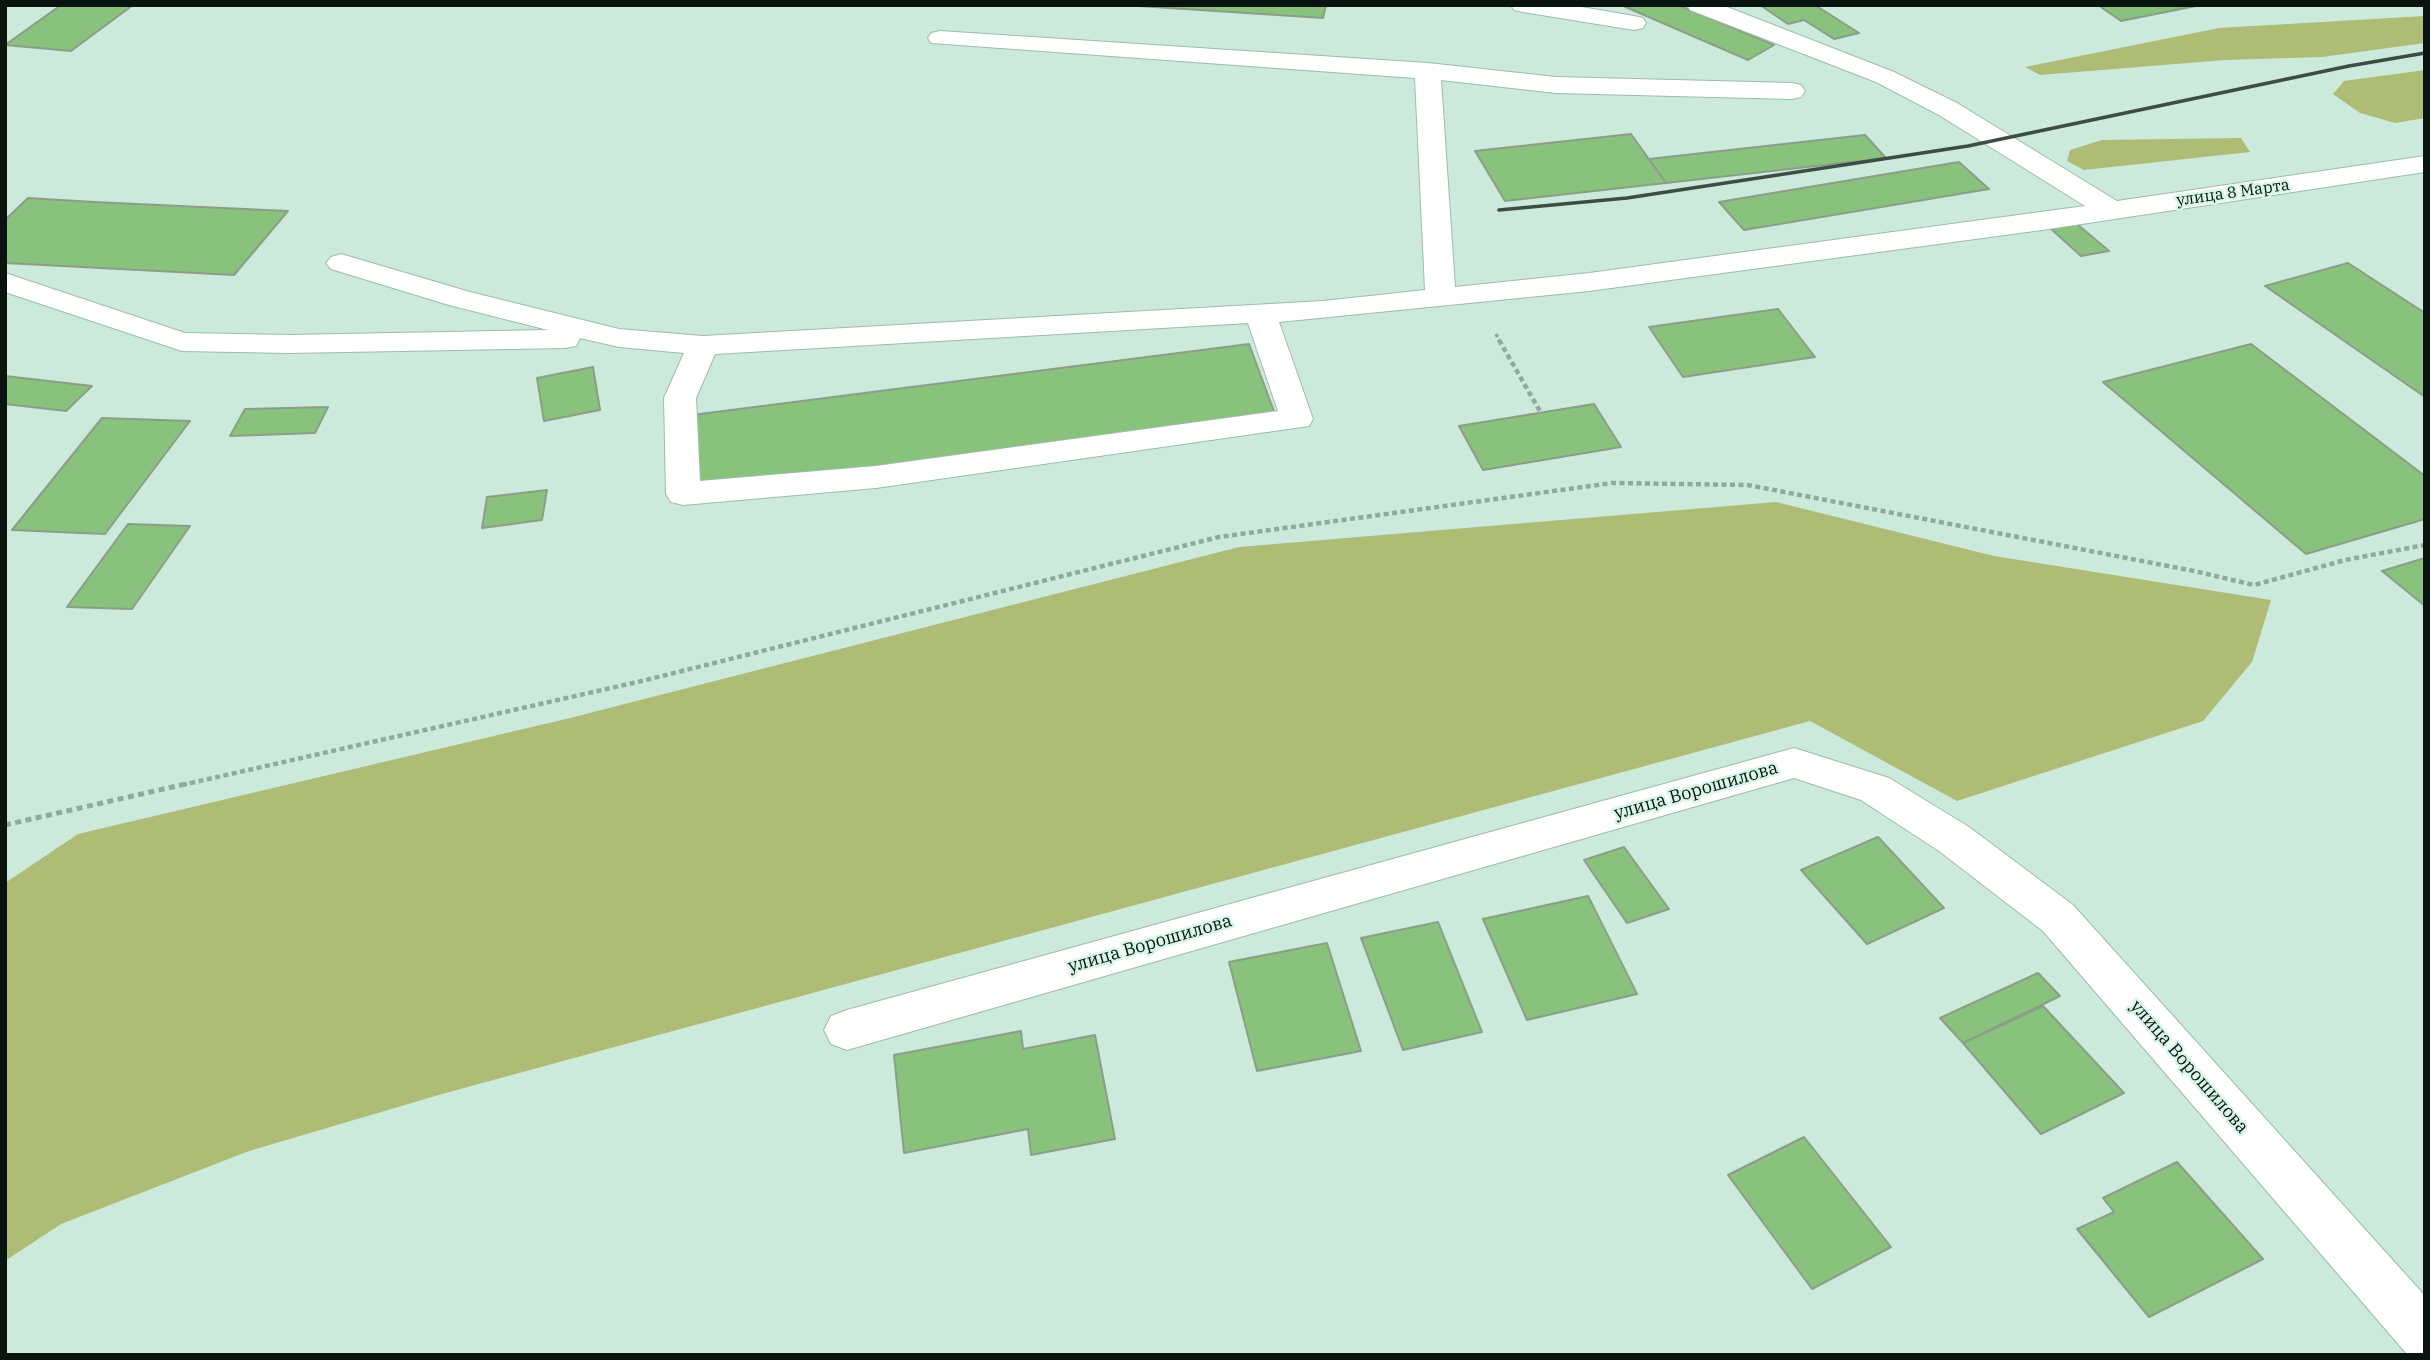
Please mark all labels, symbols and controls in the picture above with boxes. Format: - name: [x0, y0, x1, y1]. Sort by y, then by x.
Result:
- street label: улица 8 Марта: [2175, 176, 2291, 210]
- street label: улица Ворошилова: [1612, 757, 1780, 825]
- street label: улица Ворошилова: [1066, 910, 1234, 978]
- street label: улица Ворошилова: [2125, 996, 2253, 1138]

